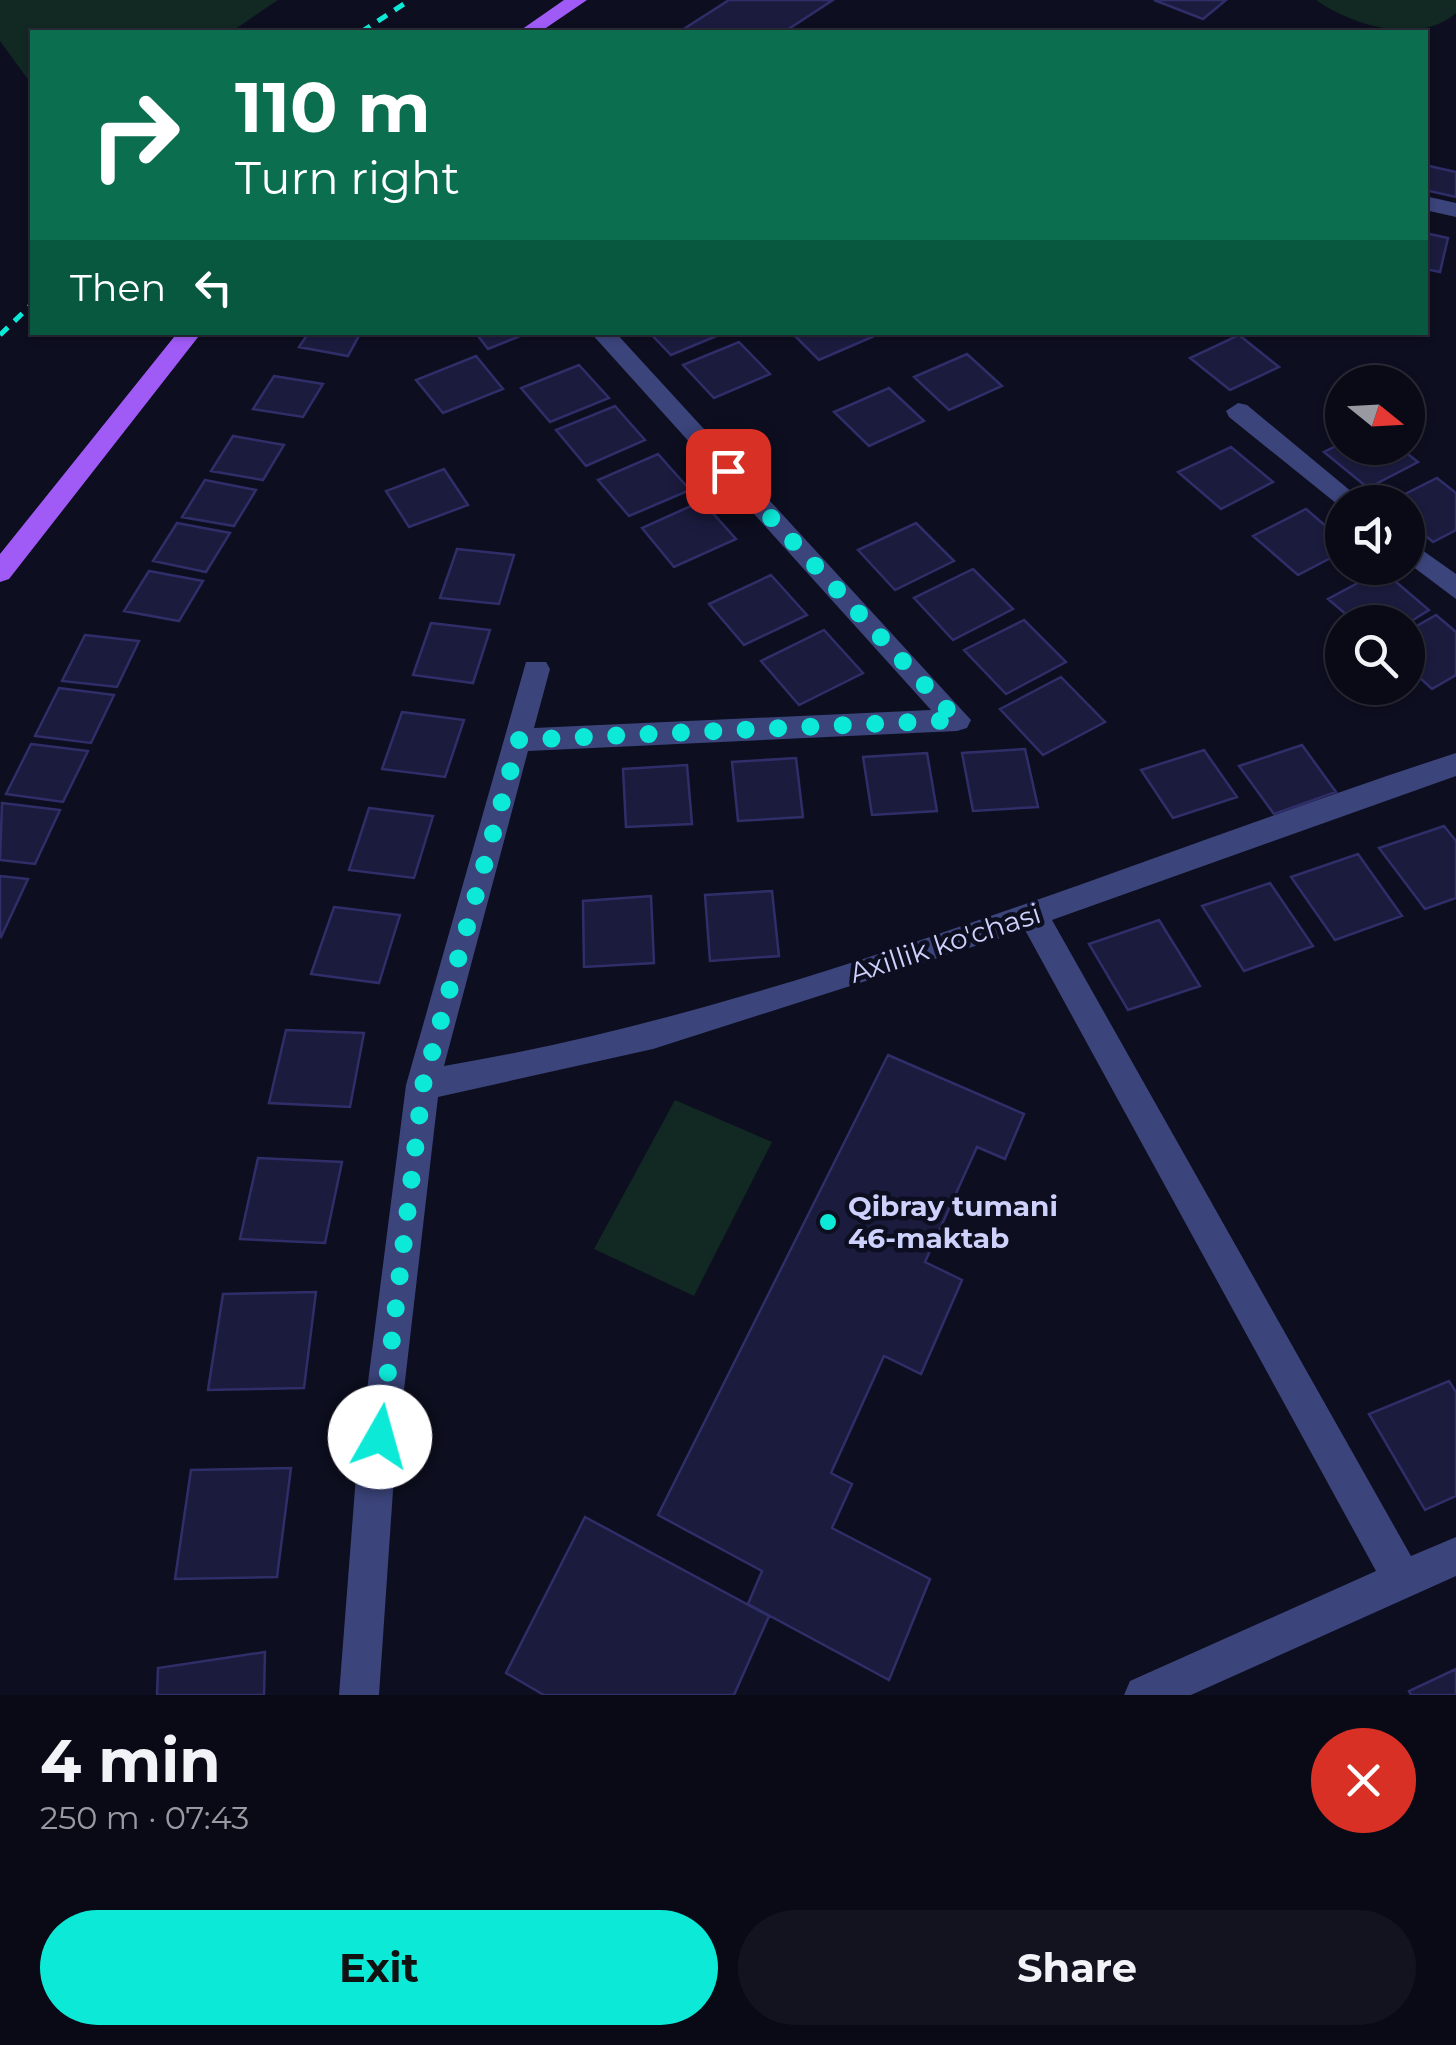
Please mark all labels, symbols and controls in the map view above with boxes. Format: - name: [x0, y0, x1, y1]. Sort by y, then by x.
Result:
- text: 110 m: [235, 64, 431, 150]
- icon: right: [70, 70, 200, 200]
- text: Turn right: [235, 150, 460, 205]
- icon: left: [186, 260, 241, 315]
- text: Then: [70, 264, 166, 311]
- north arrow: [1325, 365, 1425, 465]
- map controls: [1325, 365, 1425, 705]
- pin: [686, 429, 771, 514]
- icon: arrive: [701, 444, 756, 499]
- button: sound: [1325, 485, 1425, 585]
- button: search: [1325, 605, 1425, 705]
- street label: Axillik ko'chasi: [845, 896, 1045, 990]
- place label: Qibray tumani 46-maktab: [848, 1189, 1058, 1255]
- marker: Qibray tumani 46-maktab: [817, 1211, 839, 1233]
- position arrow: [328, 1385, 432, 1489]
- text: 4 min: [40, 1724, 221, 1797]
- button: close: [1311, 1728, 1416, 1833]
- text: 250 m · 07:43: [40, 1798, 249, 1837]
- button: Exit: [40, 1910, 718, 2025]
- button: Share: [738, 1910, 1416, 2025]

